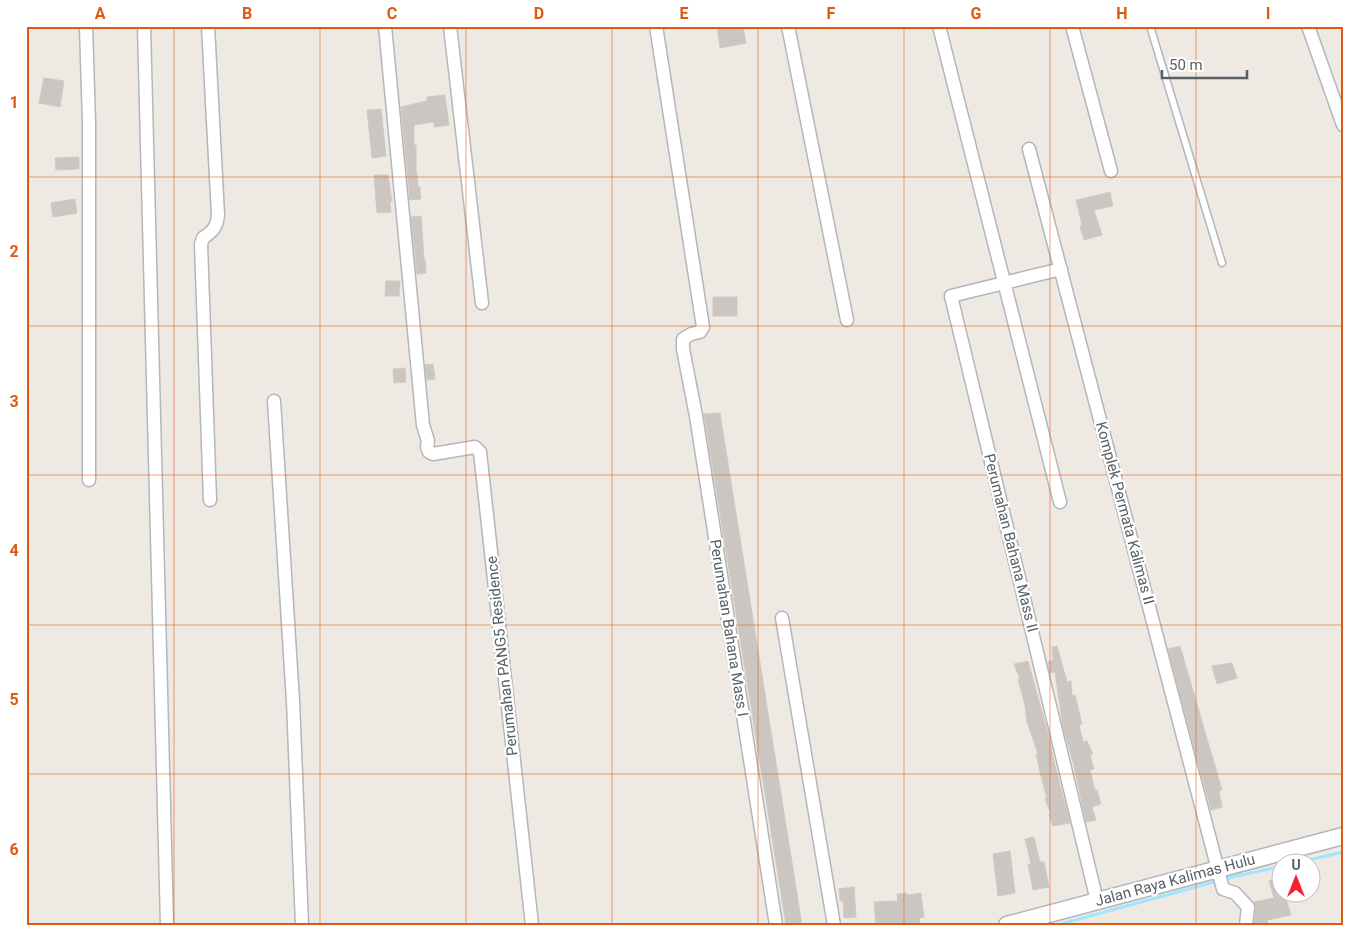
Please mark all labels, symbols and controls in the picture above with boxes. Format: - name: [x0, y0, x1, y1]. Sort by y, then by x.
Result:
- text: A: [95, 4, 106, 23]
- text: B: [242, 4, 252, 23]
- text: C: [387, 4, 397, 23]
- text: D: [534, 4, 544, 23]
- text: E: [680, 4, 689, 23]
- text: F: [827, 4, 836, 23]
- text: G: [971, 4, 982, 23]
- text: H: [1116, 4, 1128, 23]
- text: I: [1266, 4, 1270, 23]
- scale bar: [1162, 48, 1246, 80]
- text: 50 m: [1169, 56, 1203, 74]
- text: 1: [9, 93, 19, 112]
- text: 2: [9, 242, 19, 261]
- text: 3: [9, 392, 19, 411]
- street label: Komplek Permata Kalimas II: [1092, 420, 1158, 606]
- street label: Perumahan Bahana Mass II: [980, 452, 1042, 634]
- street label: Perumahan Bahana Mass I: [706, 538, 752, 718]
- text: 4: [9, 541, 19, 560]
- street label: Perumahan PANG5 Residence: [483, 555, 521, 757]
- text: 5: [9, 690, 19, 709]
- text: 6: [9, 840, 19, 859]
- street label: Jalan Raya Kalimas Hulu: [1093, 850, 1257, 910]
- north arrow: [1272, 854, 1322, 904]
- text: U: [1291, 857, 1301, 873]

